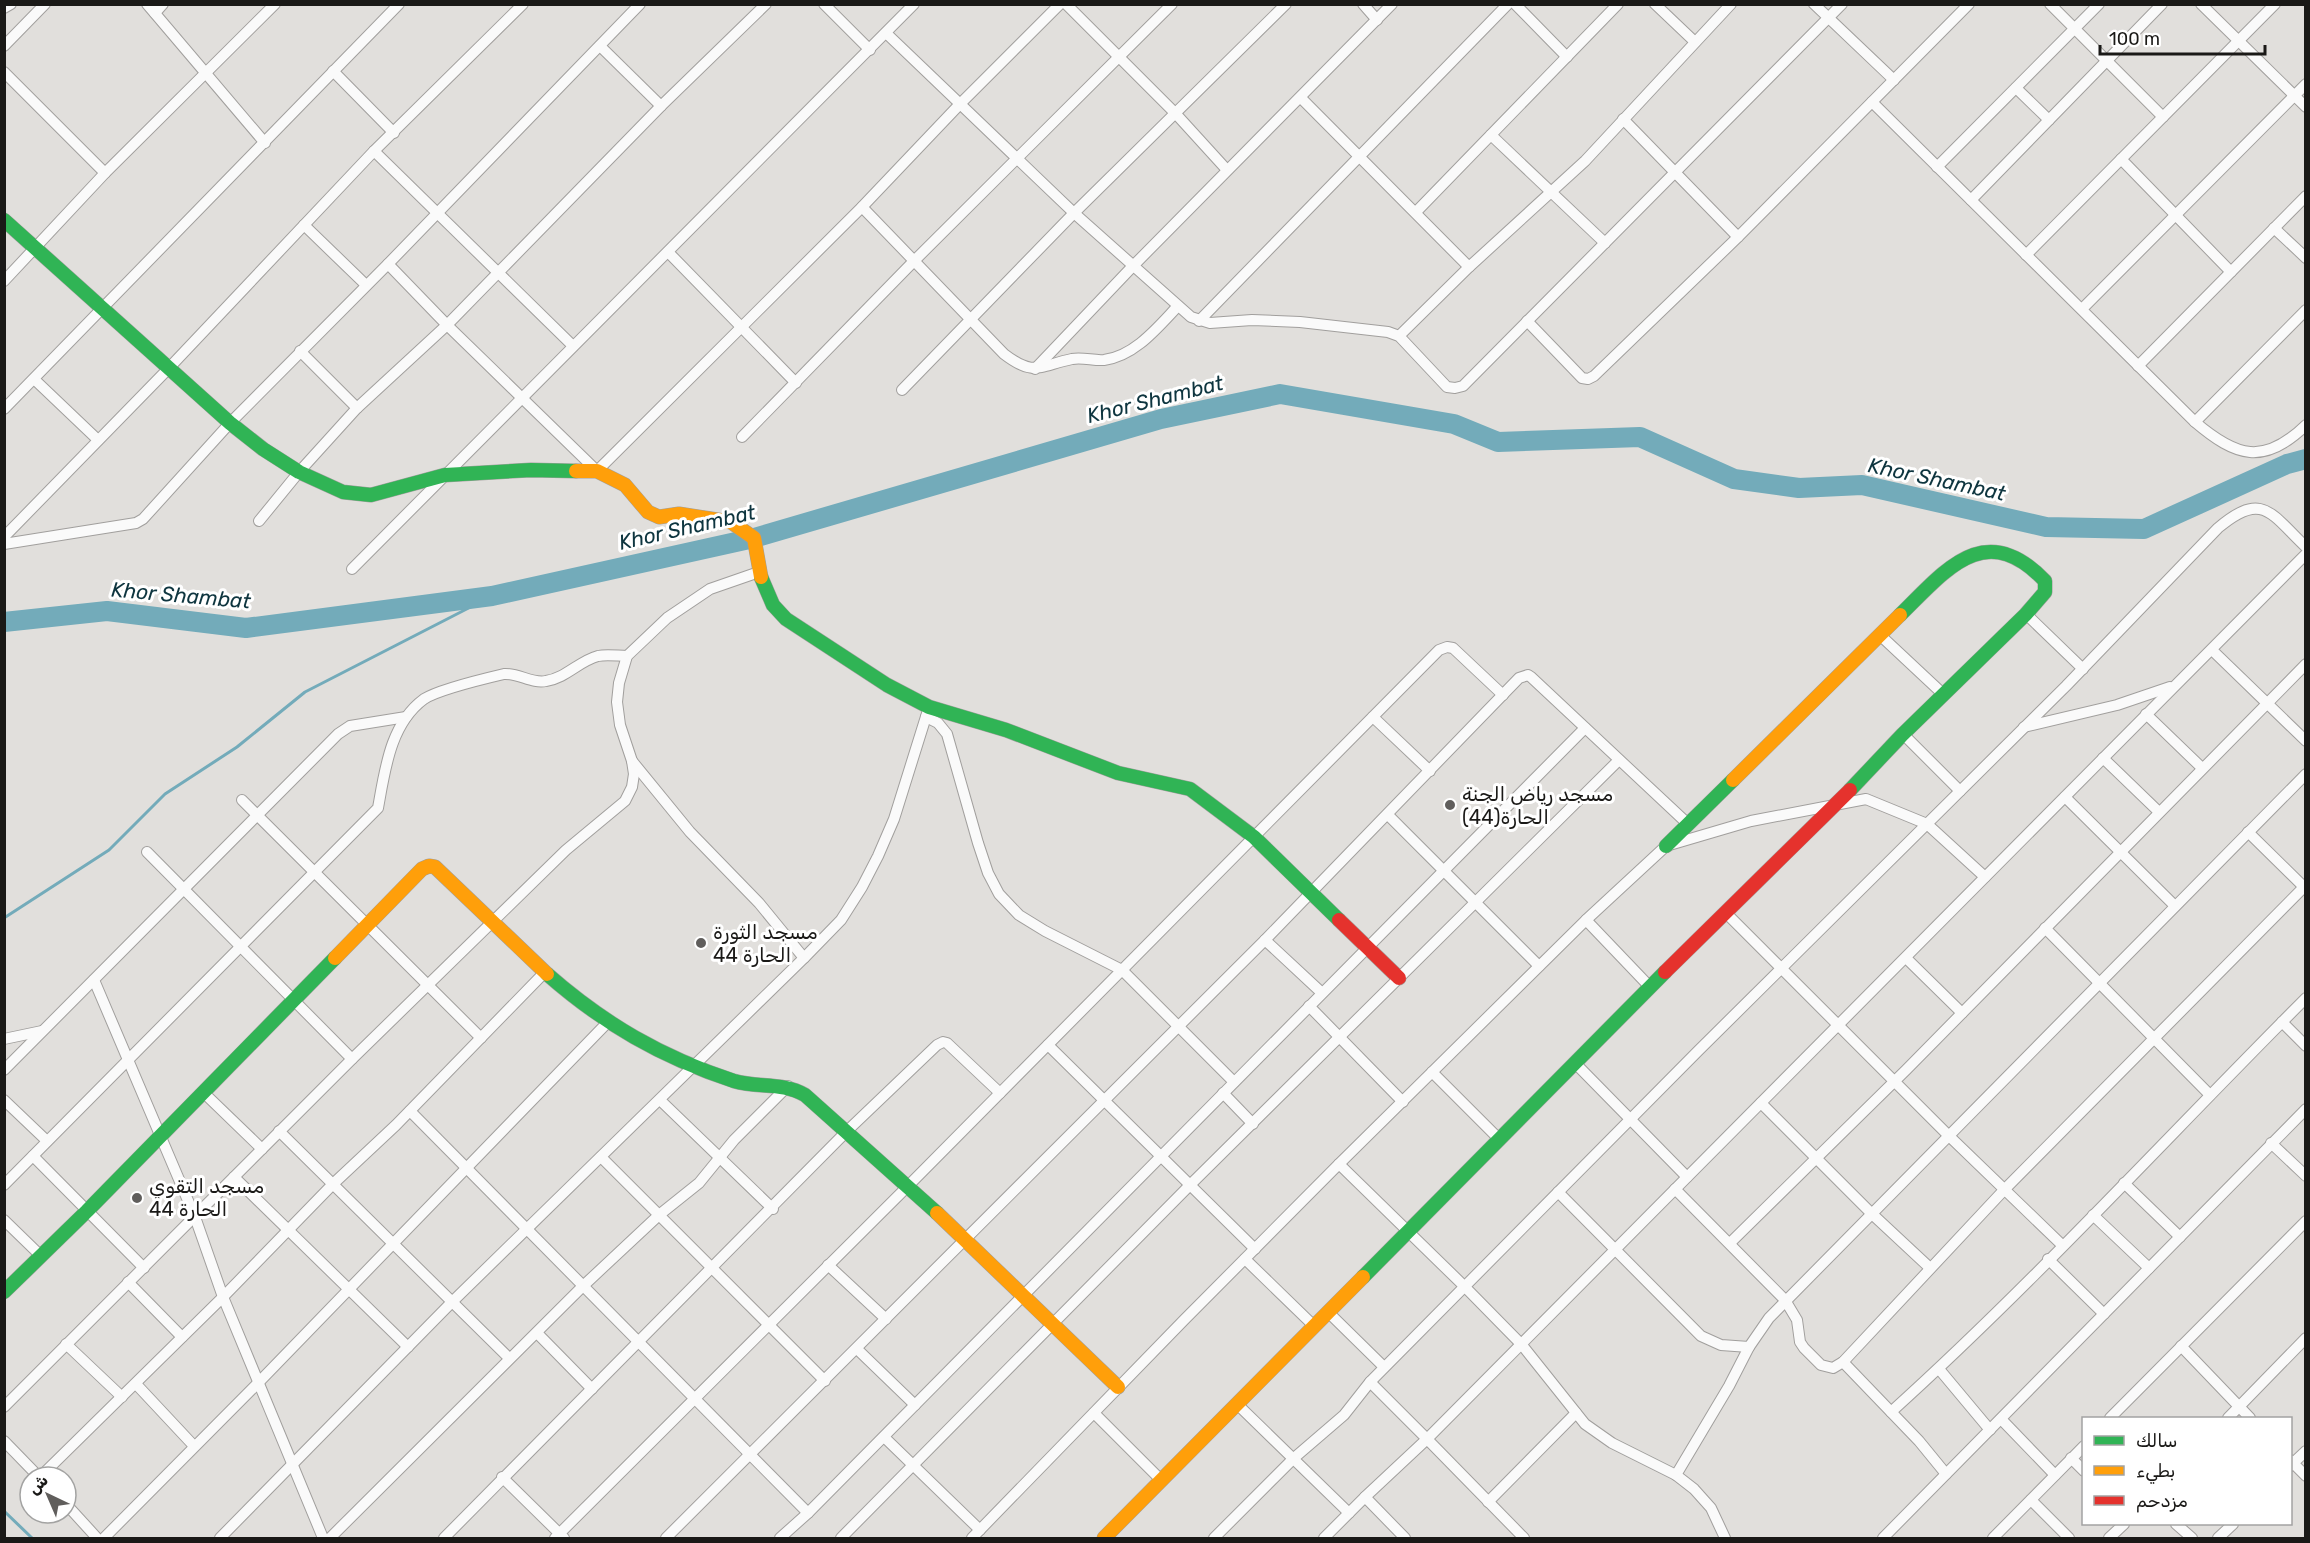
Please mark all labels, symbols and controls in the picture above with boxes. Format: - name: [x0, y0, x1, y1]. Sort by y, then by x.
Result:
- scale bar: [2100, 18, 2265, 56]
- text: 100 m: [2109, 28, 2160, 50]
- water label: Khor Shambat: [1084, 370, 1227, 428]
- water label: Khor Shambat: [1866, 452, 2009, 506]
- water label: Khor Shambat: [616, 499, 759, 555]
- water label: Khor Shambat: [110, 576, 253, 614]
- place label: مسجد رياض الجنة الحارة(44): [1462, 782, 1613, 829]
- marker: مسجد رياض الجنة الحارة(44): [1443, 798, 1457, 812]
- place label: مسجد الثورة الحارة 44: [713, 920, 818, 967]
- marker: مسجد الثورة الحارة 44: [694, 936, 708, 950]
- place label: مسجد التقوي الحارة 44: [149, 1174, 264, 1221]
- marker: مسجد التقوي الحارة 44: [130, 1191, 144, 1205]
- legend: [2082, 1417, 2292, 1525]
- text: سالك: [2136, 1430, 2177, 1452]
- text: بطيء: [2136, 1460, 2175, 1484]
- north arrow: [18, 1465, 78, 1525]
- text: ش: [24, 1471, 52, 1498]
- text: مزدحم: [2136, 1490, 2188, 1513]

